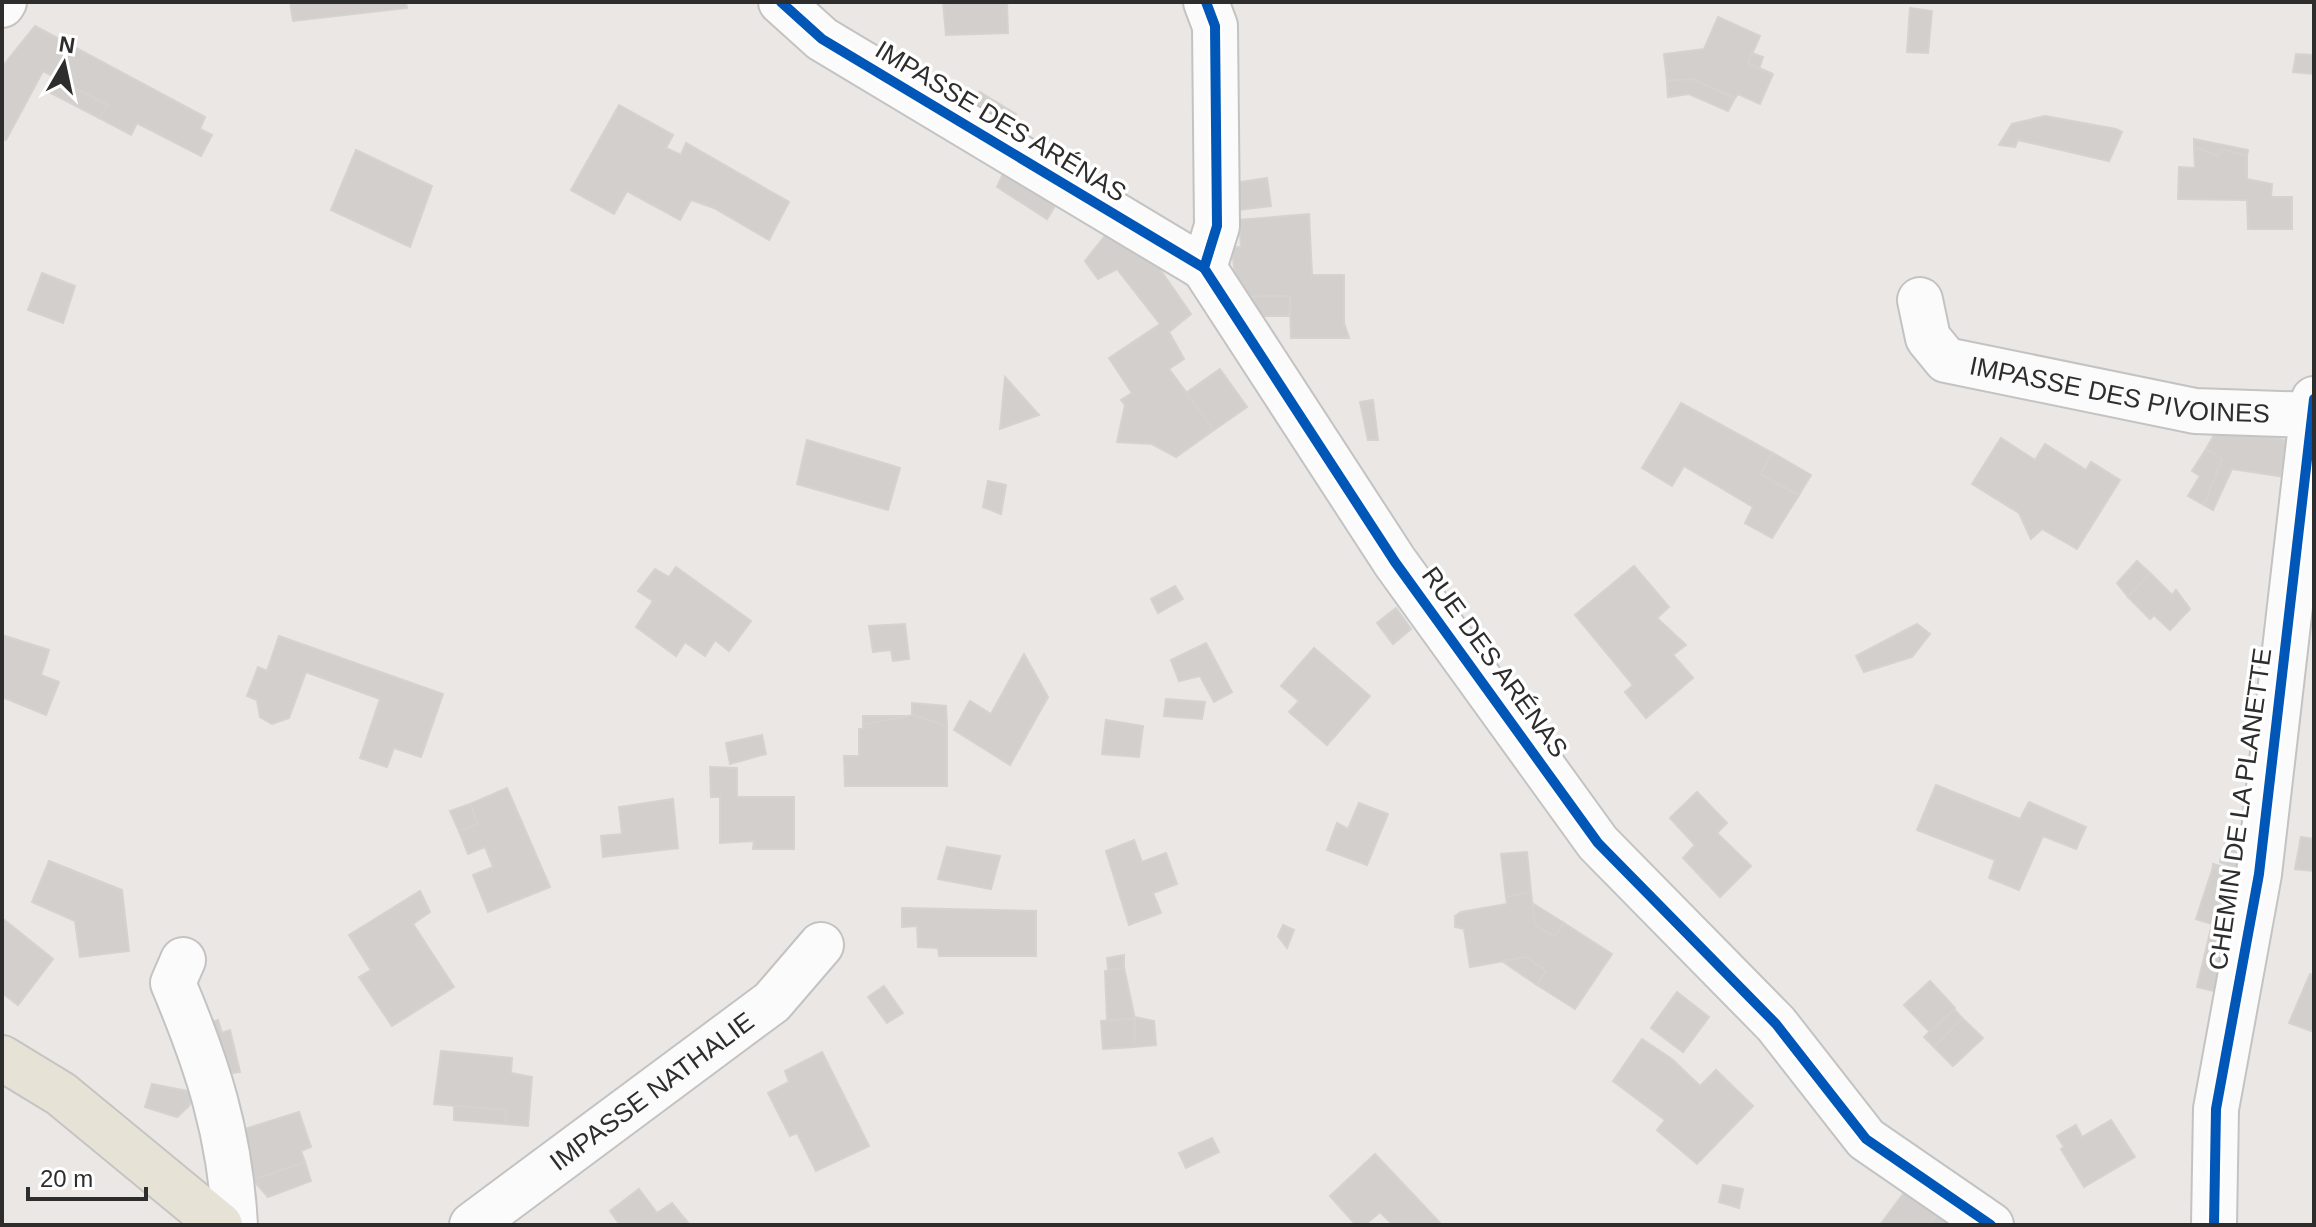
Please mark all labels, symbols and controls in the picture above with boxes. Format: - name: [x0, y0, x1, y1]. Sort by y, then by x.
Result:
- north arrow: [24, 24, 104, 104]
- text: N: [57, 31, 77, 58]
- street label: IMPASSE DES ARÉNAS: [870, 34, 1132, 208]
- street label: IMPASSE DES PIVOINES: [1967, 350, 2270, 429]
- street label: RUE DES ARÉNAS: [1416, 561, 1574, 763]
- street label: CHEMIN DE LA PLANETTE: [2203, 646, 2277, 972]
- street label: IMPASSE NATHALIE: [544, 1006, 760, 1177]
- scale bar: [28, 1151, 146, 1201]
- text: 20 m: [40, 1165, 93, 1192]

